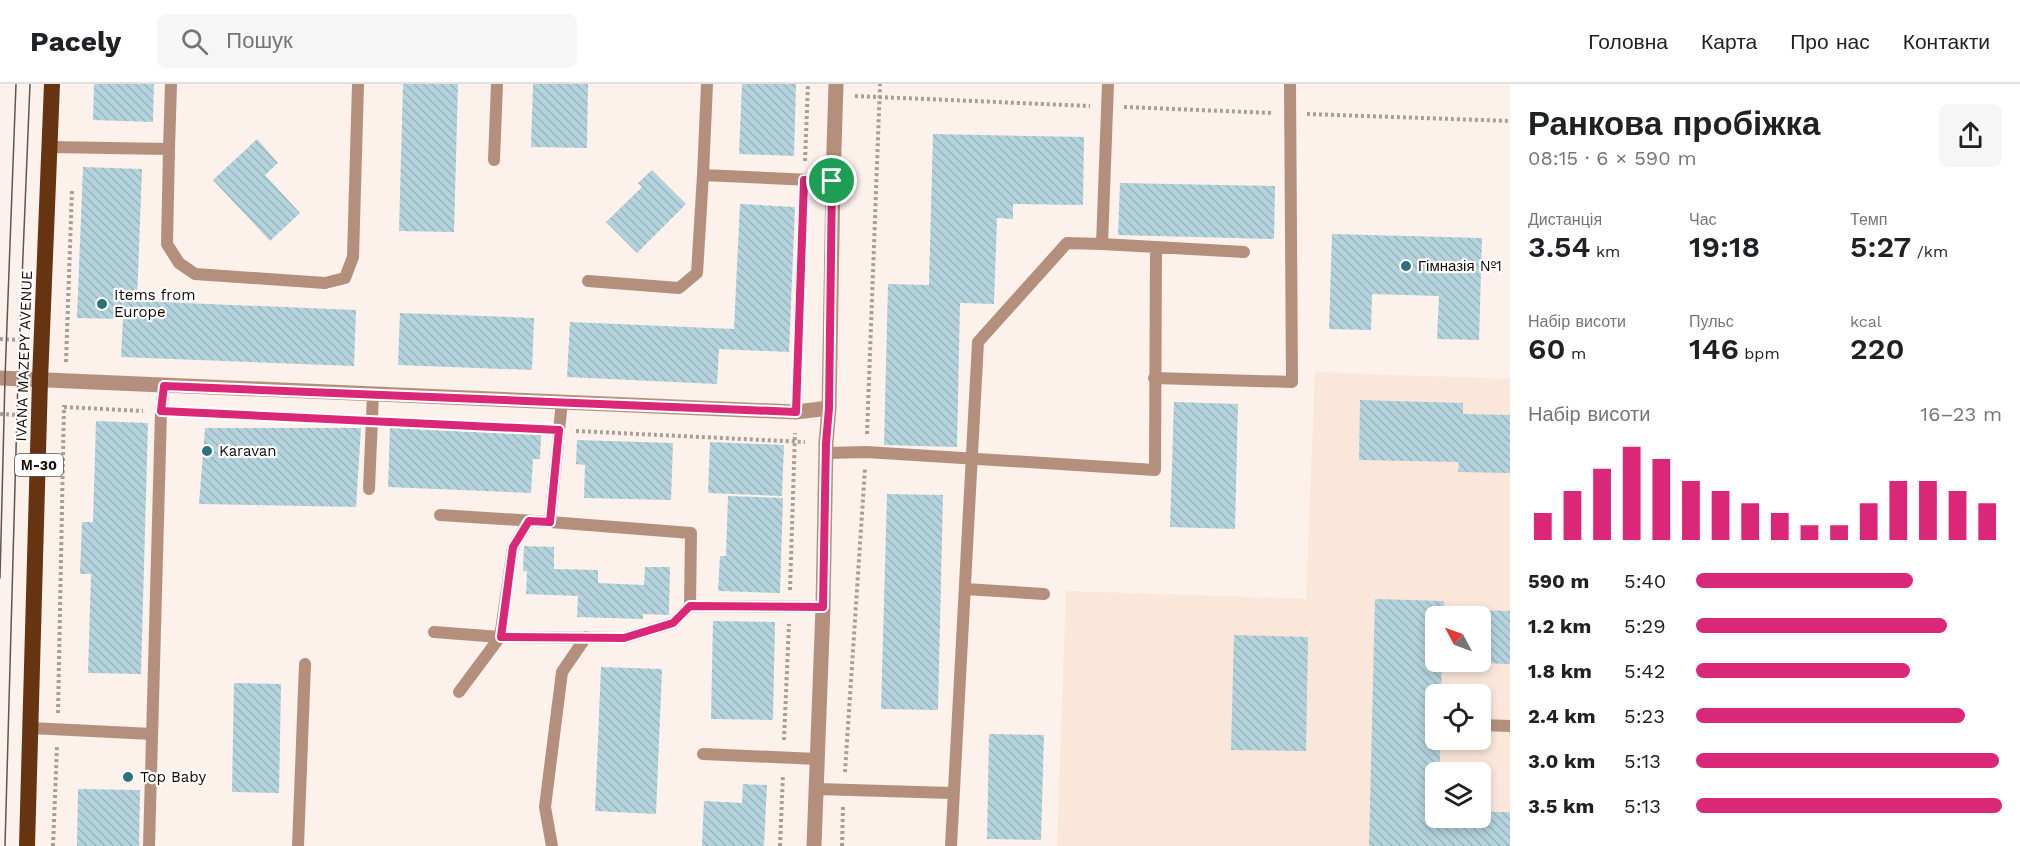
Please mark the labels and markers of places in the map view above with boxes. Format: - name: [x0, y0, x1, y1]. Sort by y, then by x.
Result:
- pin: [806, 155, 857, 206]
- place label: Гімназія №1: [1418, 257, 1502, 275]
- marker: Гімназія №1: [1399, 259, 1413, 273]
- place label: Items from Europe: [114, 286, 195, 321]
- marker: Items from Europe: [95, 297, 109, 311]
- place label: Karavan: [219, 442, 277, 460]
- marker: Karavan: [200, 444, 214, 458]
- place label: Top Baby: [140, 768, 206, 786]
- marker: Top Baby: [121, 770, 135, 784]

